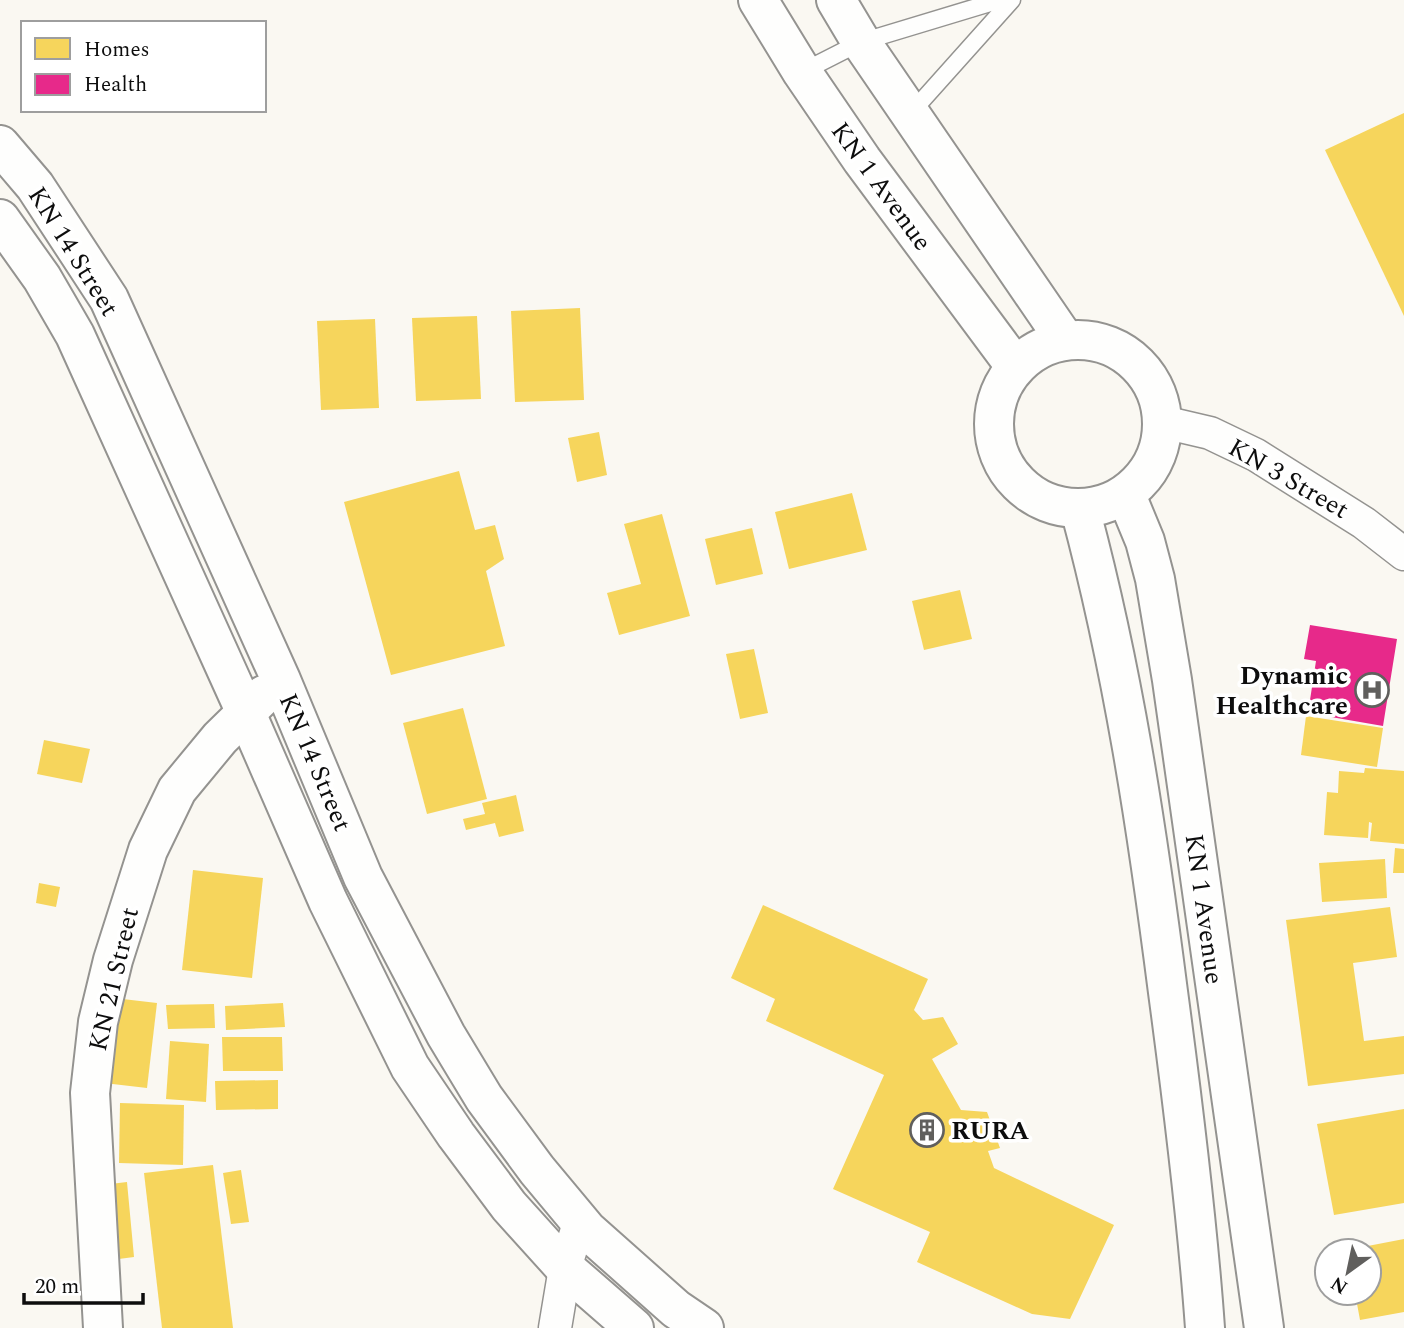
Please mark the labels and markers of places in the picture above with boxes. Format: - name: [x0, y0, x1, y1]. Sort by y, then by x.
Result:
- place label: Dynamic Healthcare: [1215, 656, 1348, 726]
- hospital icon: Dynamic Healthcare: [1353, 671, 1391, 709]
- building icon: RURA: [908, 1111, 946, 1149]
- place label: RURA: [951, 1111, 1029, 1151]

